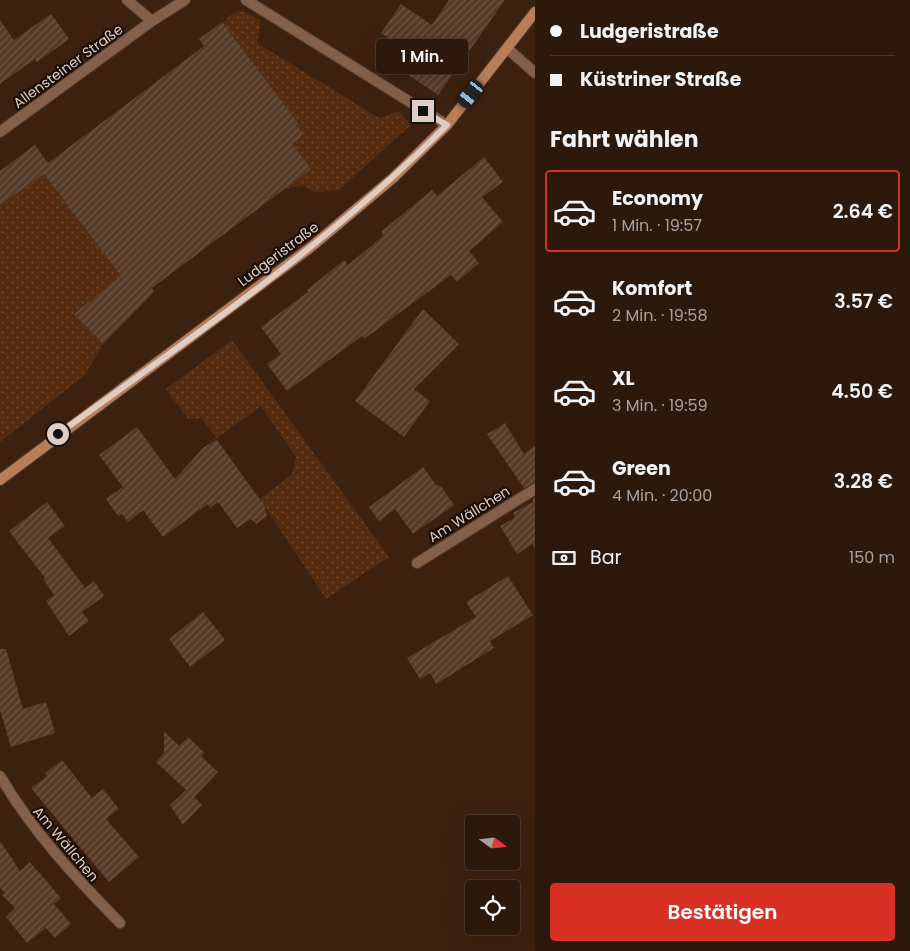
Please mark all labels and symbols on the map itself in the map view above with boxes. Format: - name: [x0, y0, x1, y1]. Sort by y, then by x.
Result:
- street label: Allensteiner Straße: [9, 19, 127, 113]
- callout: 1 Min.: [377, 38, 469, 74]
- car: [455, 78, 486, 110]
- route end: [412, 100, 434, 122]
- street label: Ludgeristraße: [233, 217, 323, 291]
- route start: [47, 423, 69, 445]
- street label: Am Wällchen: [424, 481, 514, 547]
- street label: Am Wällchen: [29, 802, 103, 886]
- north arrow: [465, 815, 520, 870]

